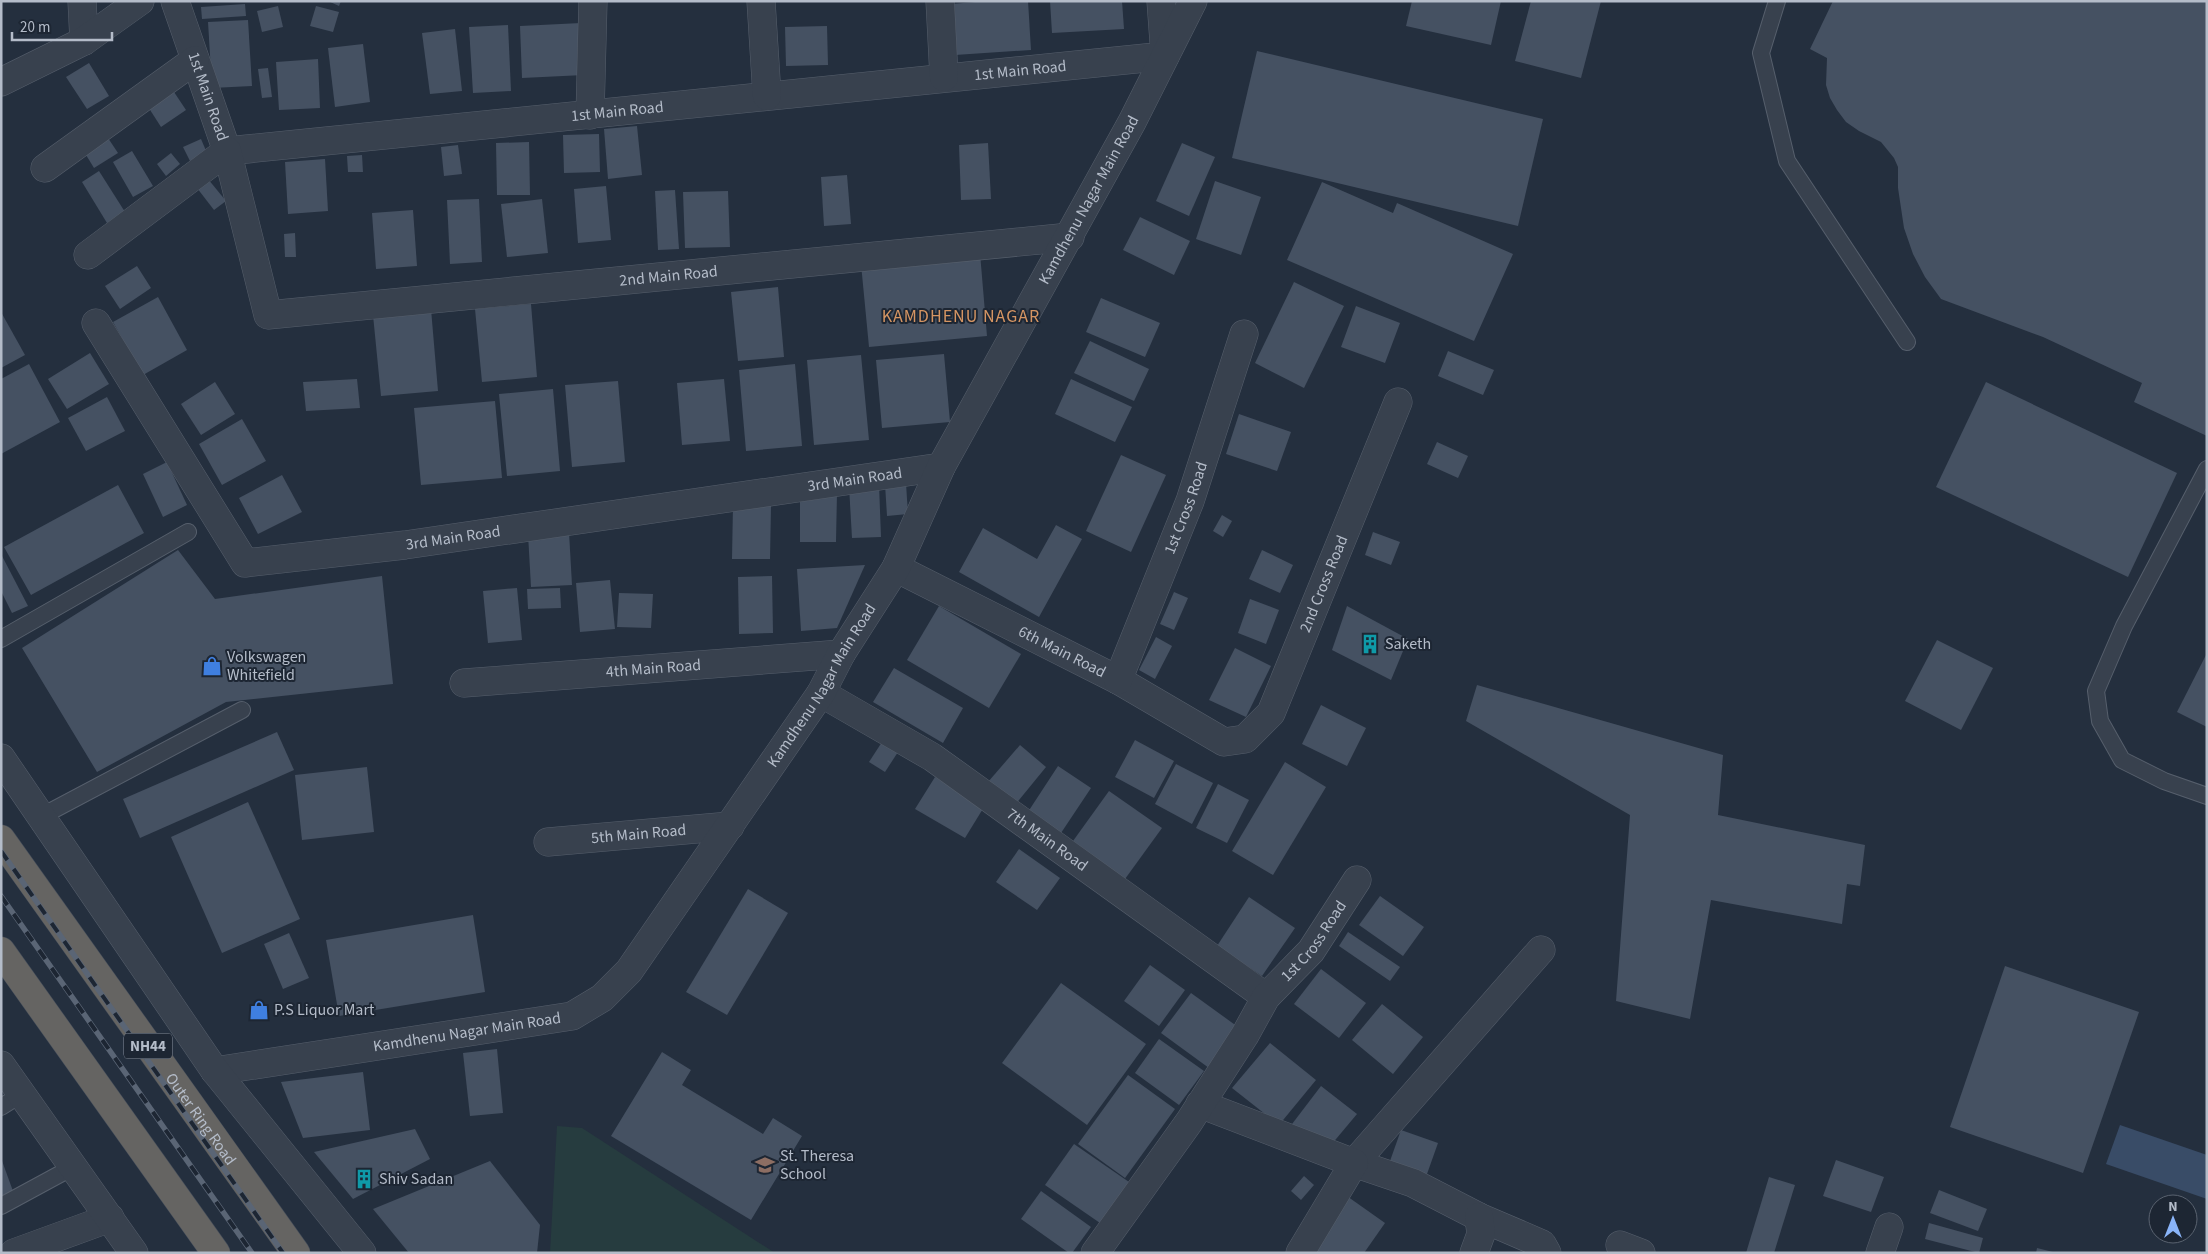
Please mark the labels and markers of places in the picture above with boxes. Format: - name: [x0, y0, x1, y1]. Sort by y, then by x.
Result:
- building icon: Saketh: [1359, 633, 1381, 655]
- place label: Saketh: [1385, 633, 1431, 655]
- place label: Volkswagen Whitefield: [227, 646, 306, 686]
- shop icon: Volkswagen Whitefield: [201, 655, 223, 677]
- shop icon: P.S Liquor Mart: [248, 999, 270, 1021]
- place label: P.S Liquor Mart: [274, 999, 375, 1021]
- place label: St. Theresa School: [780, 1145, 854, 1185]
- school or university icon: St. Theresa School: [754, 1154, 776, 1176]
- building icon: Shiv Sadan: [353, 1168, 375, 1190]
- place label: Shiv Sadan: [379, 1168, 453, 1190]

